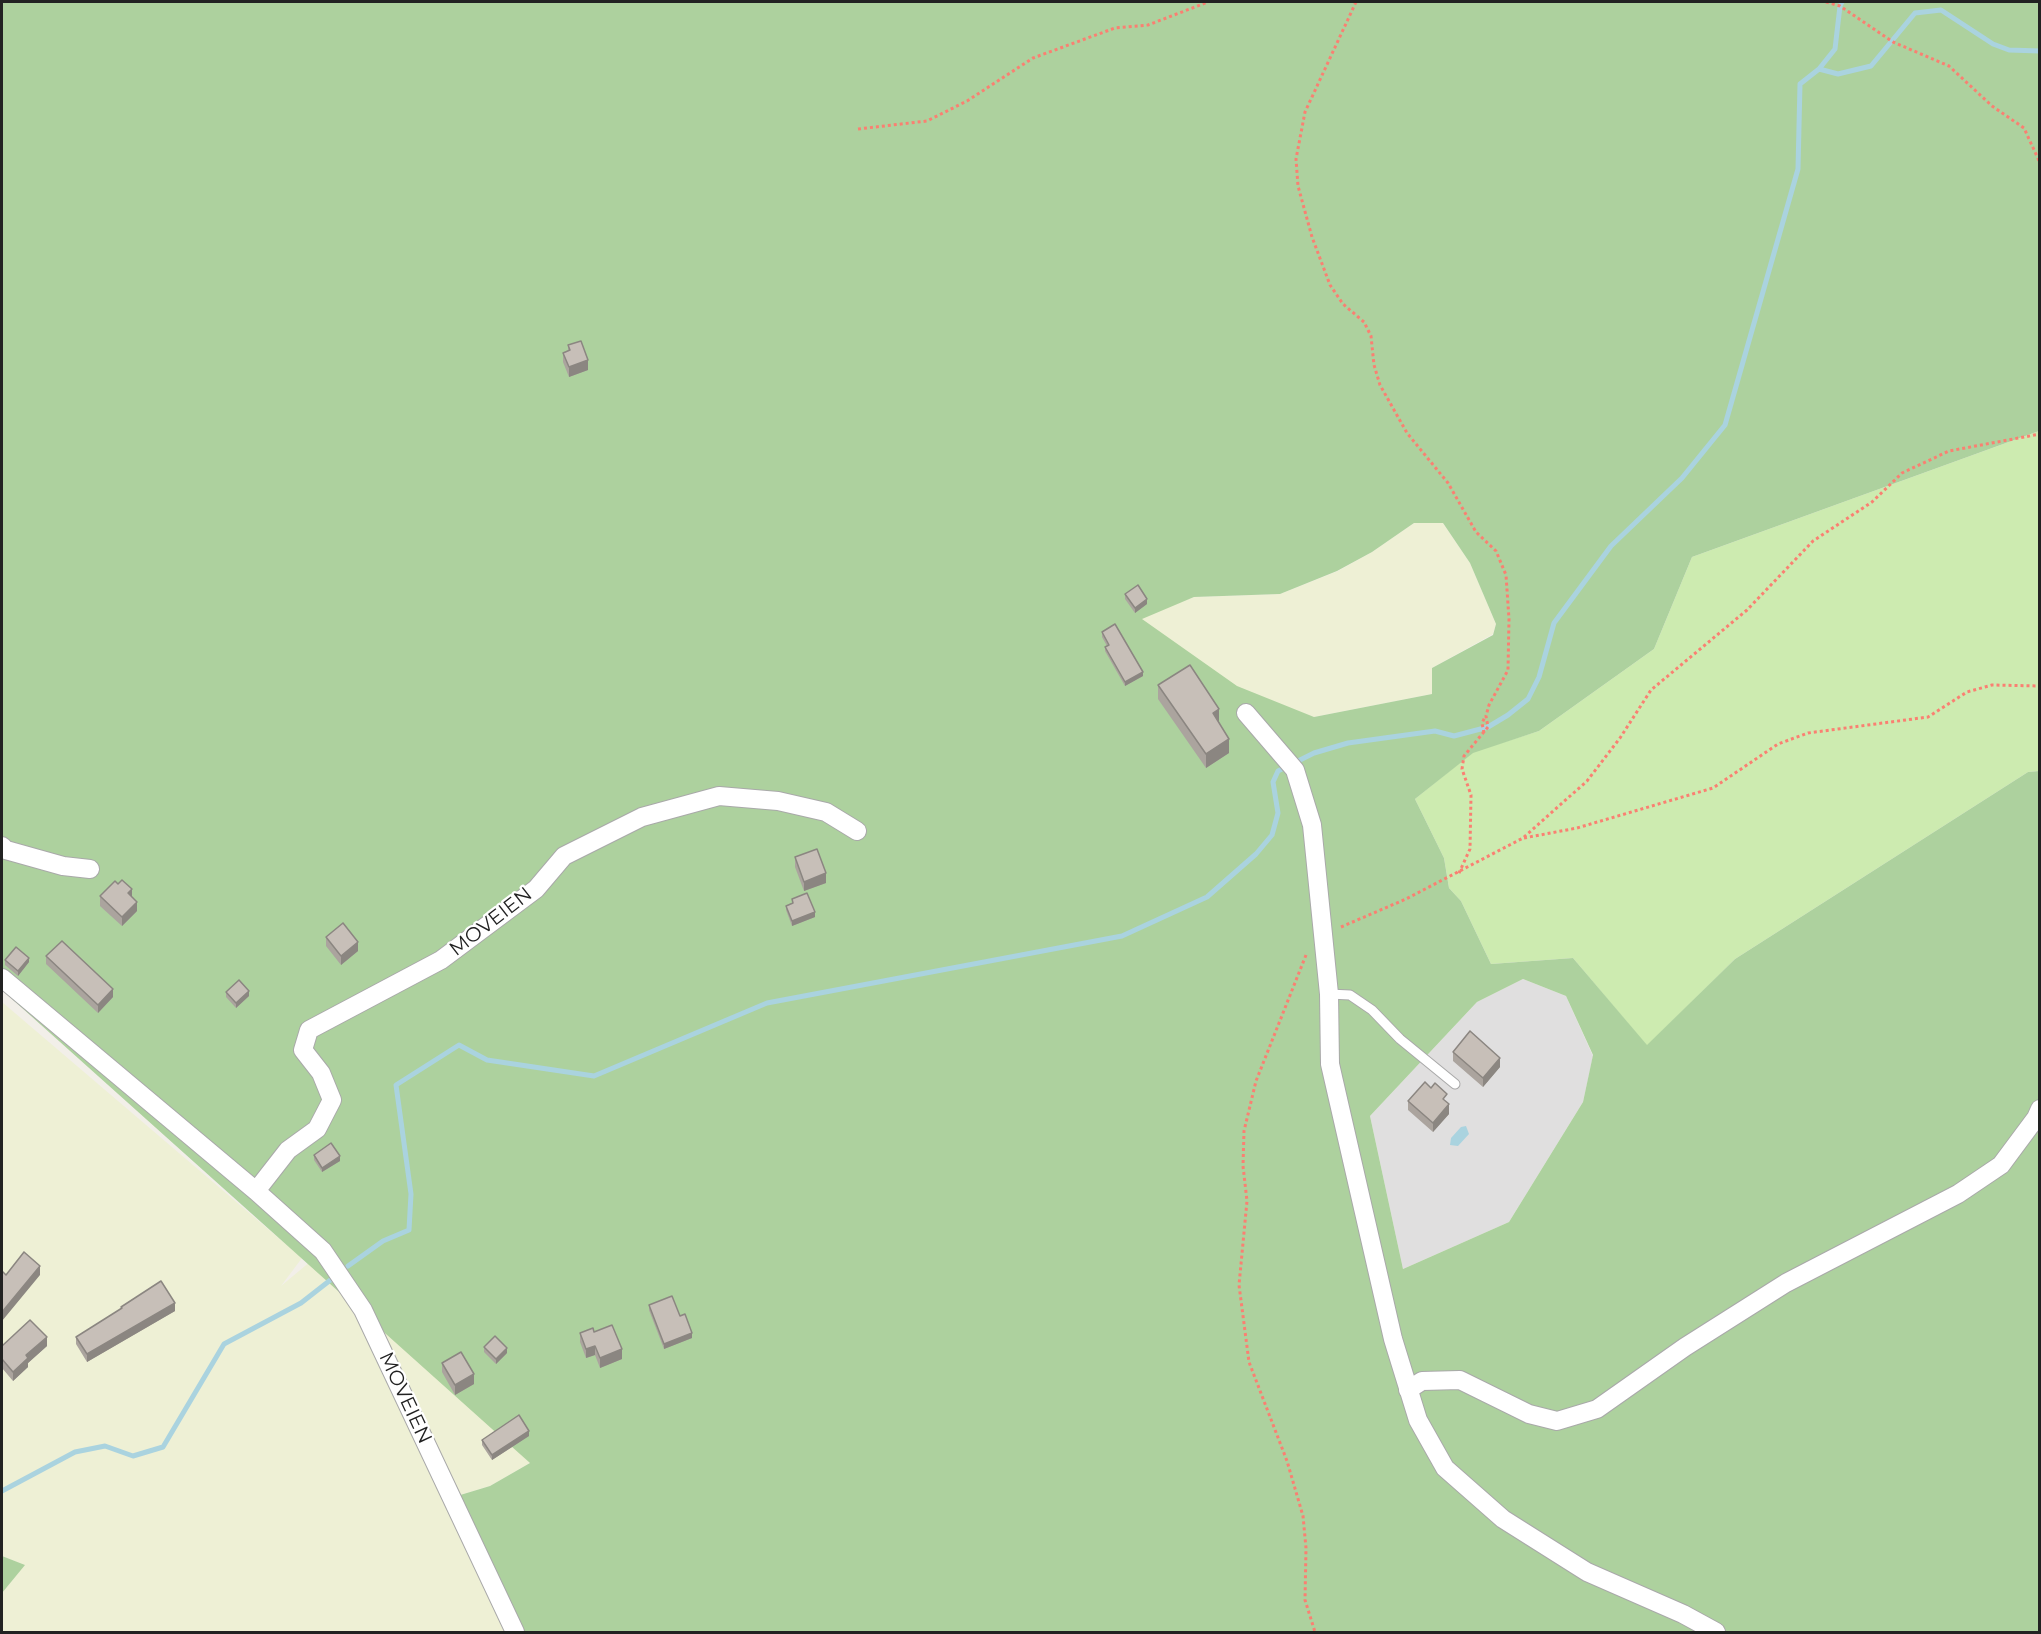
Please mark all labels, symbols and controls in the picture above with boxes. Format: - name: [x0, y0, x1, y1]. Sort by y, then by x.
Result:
- street label: MOVEIEN: [445, 882, 537, 962]
- street label: MOVEIEN: [373, 1348, 437, 1448]

